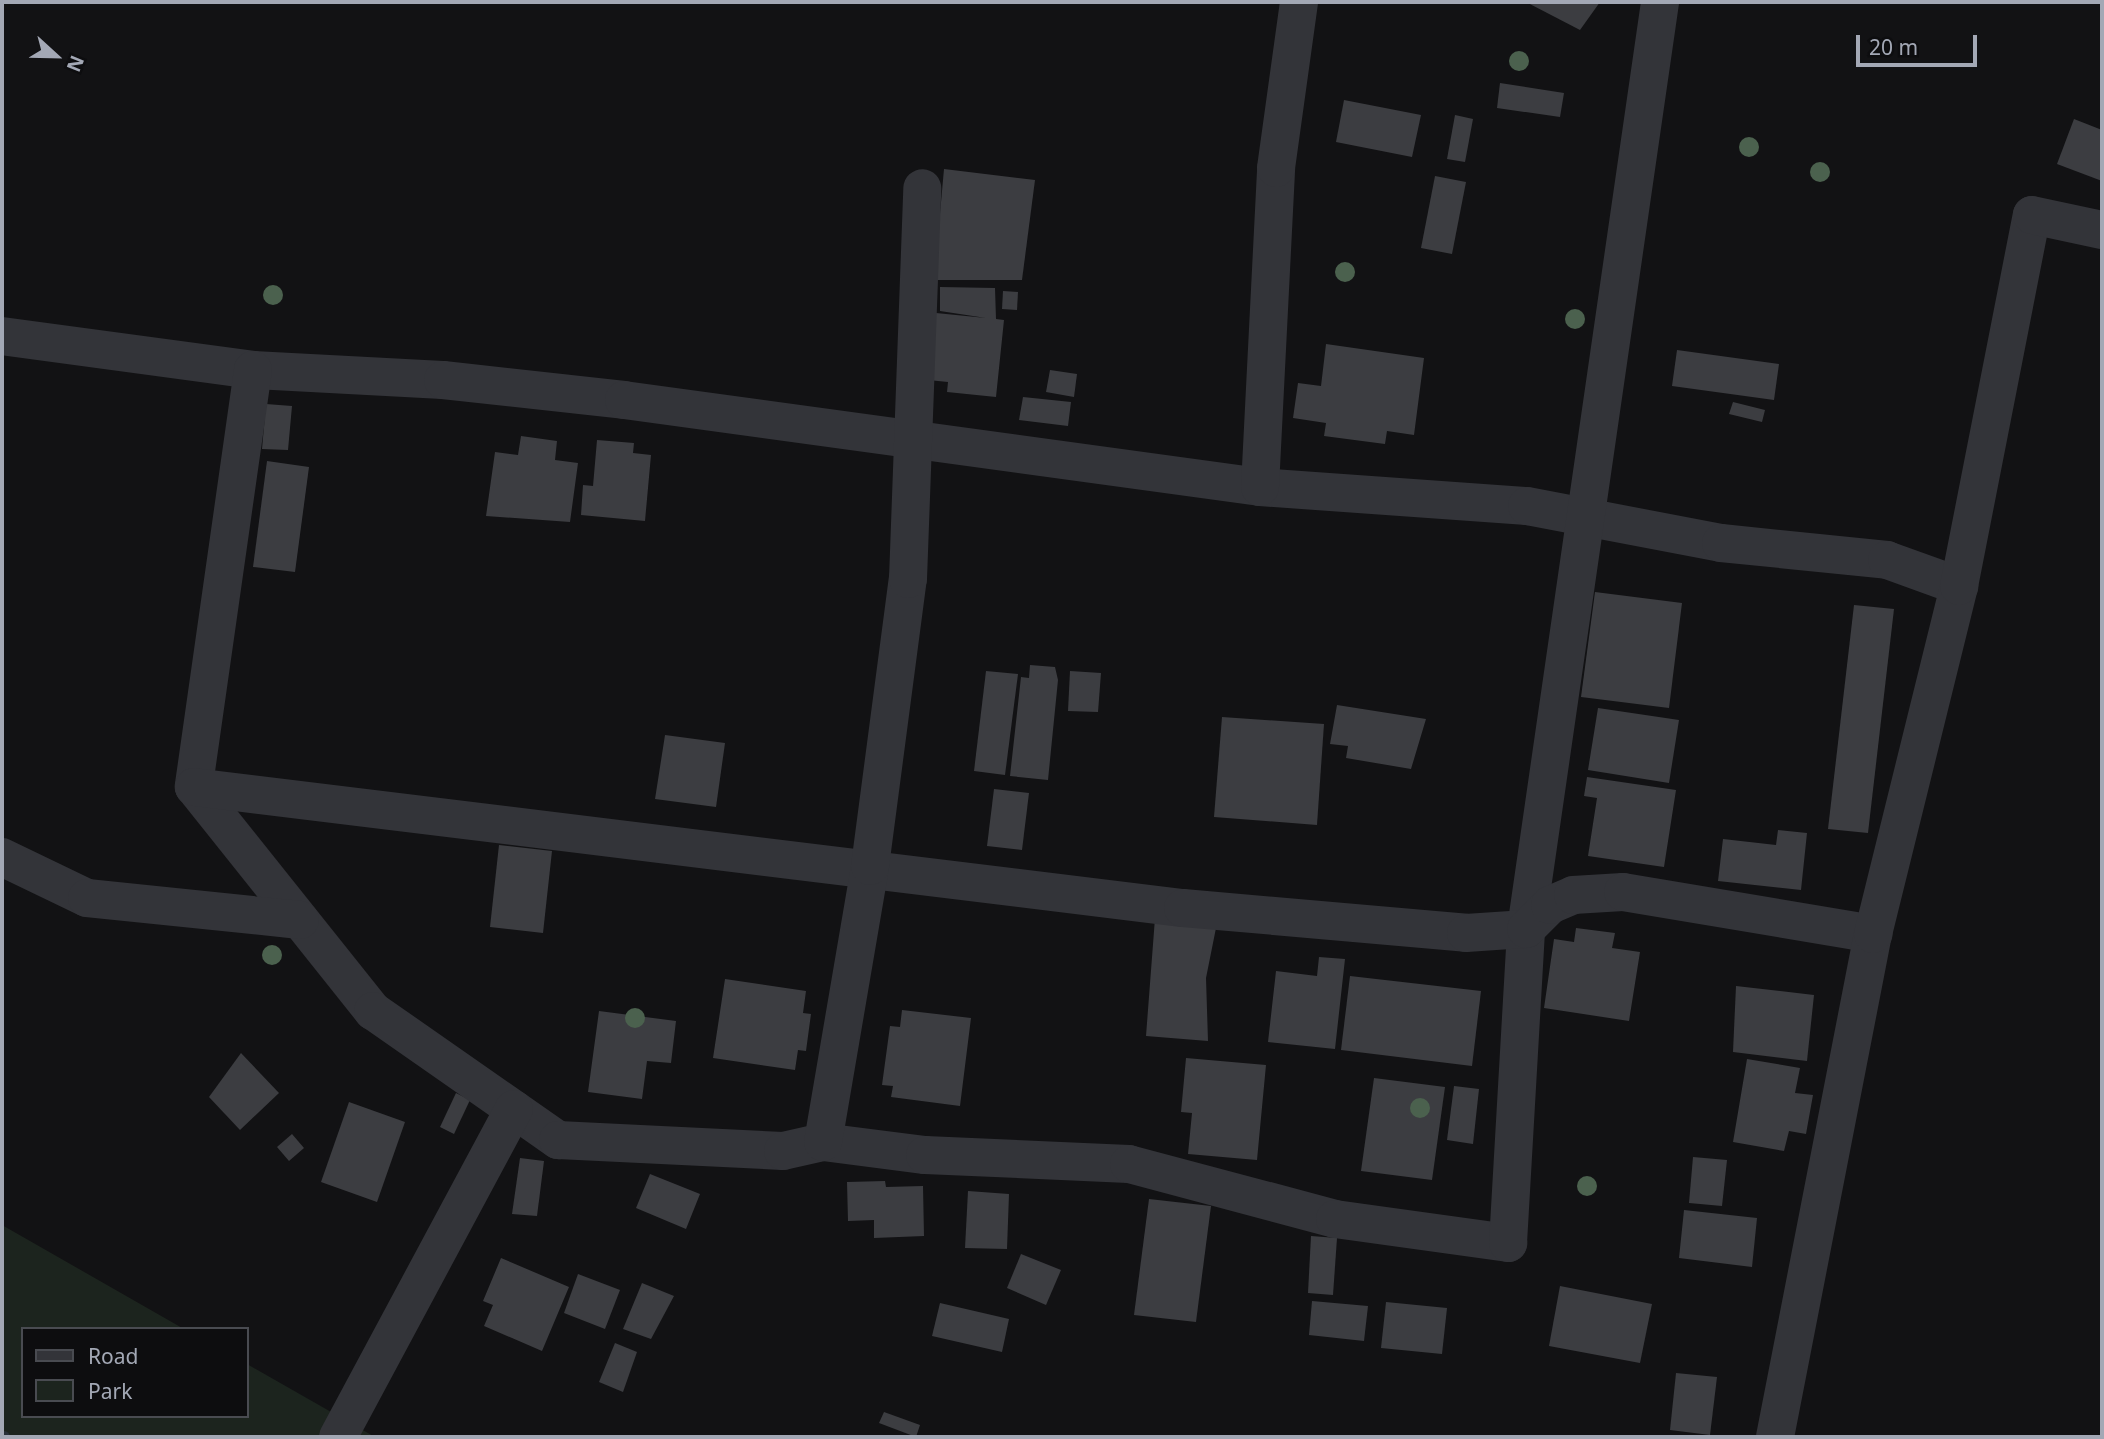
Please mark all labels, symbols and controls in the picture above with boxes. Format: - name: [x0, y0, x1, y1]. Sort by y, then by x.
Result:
- north arrow: [21, 21, 91, 91]
- scale bar: [1859, 21, 1980, 65]
- text: 20 m: [1869, 33, 1918, 61]
- text: N: [61, 52, 90, 76]
- legend: [21, 1327, 248, 1418]
- text: Road: [88, 1342, 138, 1370]
- text: Park: [88, 1377, 132, 1405]

